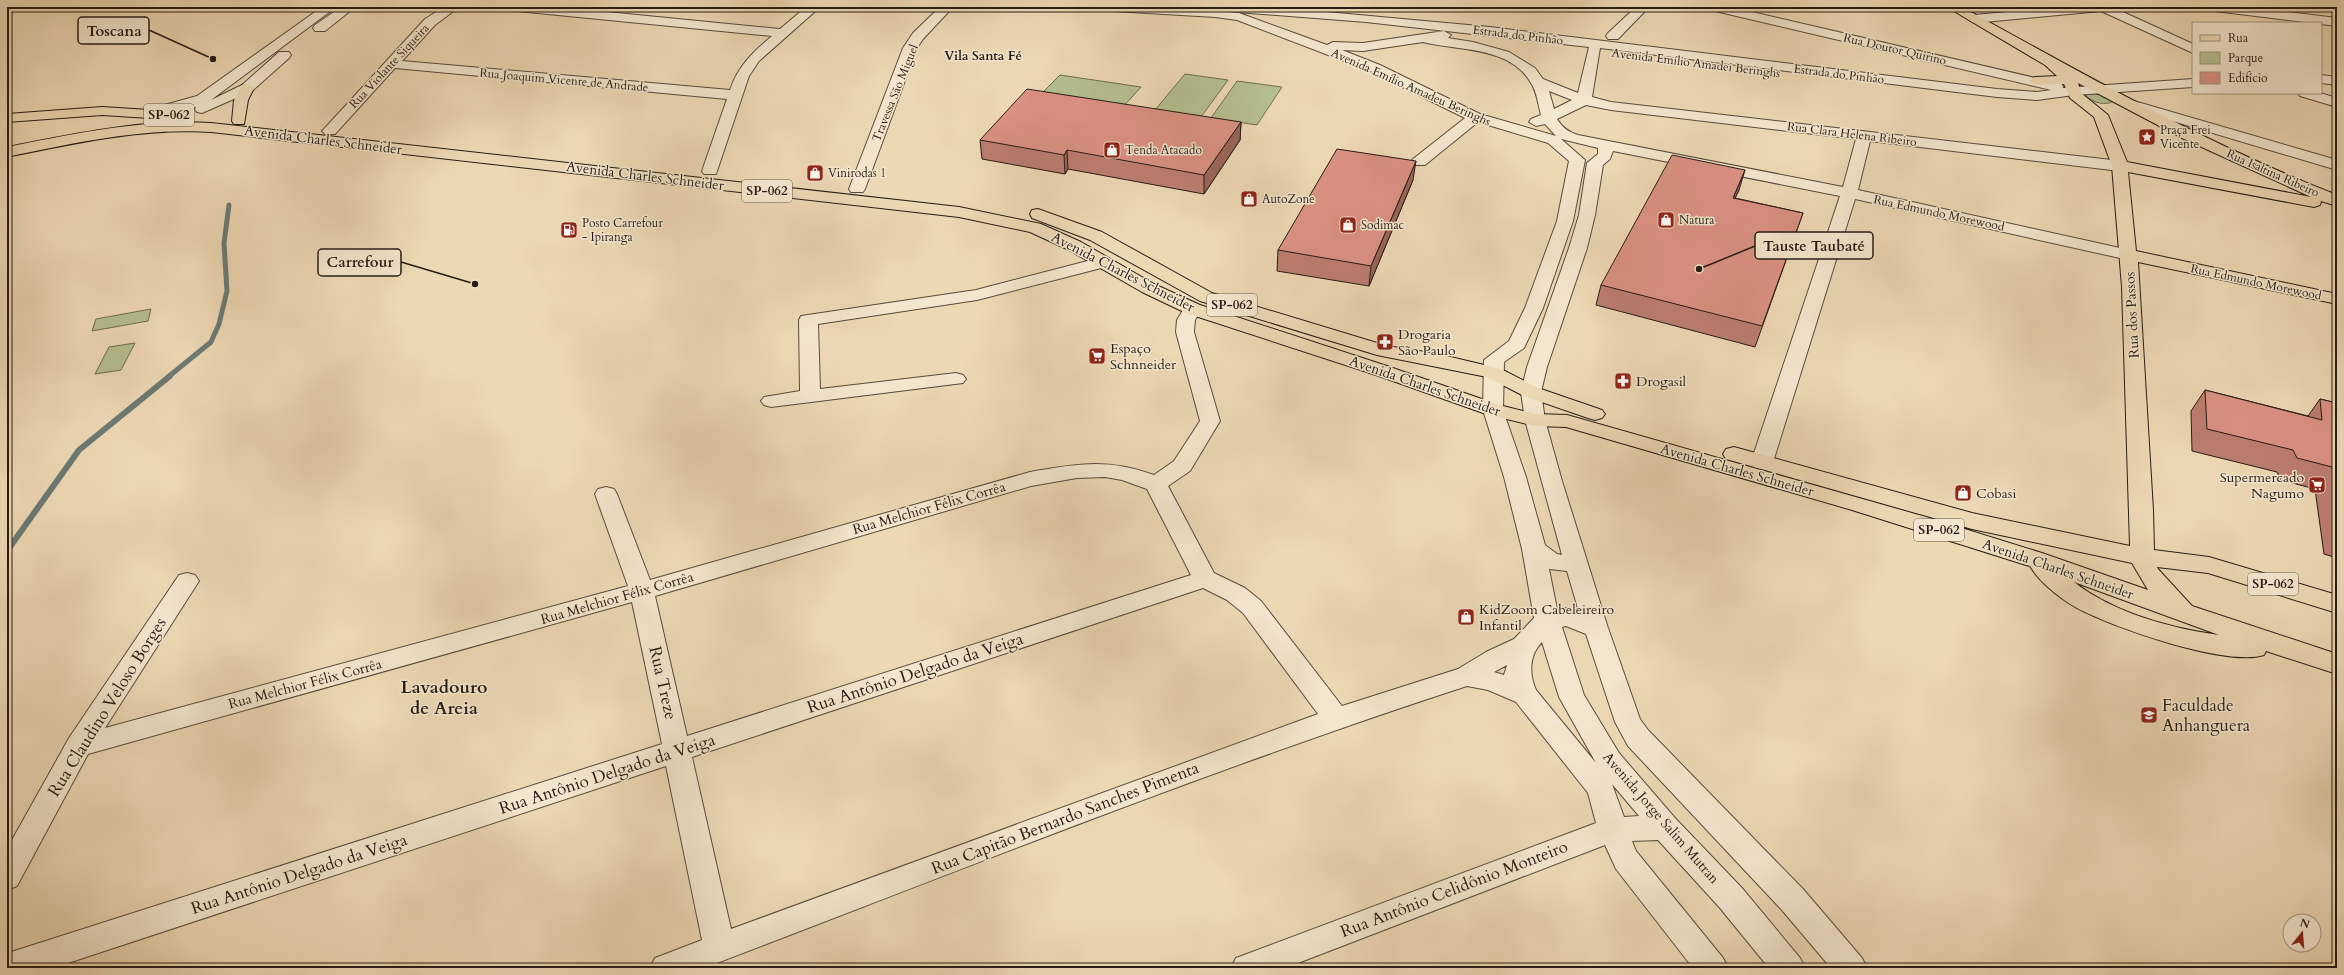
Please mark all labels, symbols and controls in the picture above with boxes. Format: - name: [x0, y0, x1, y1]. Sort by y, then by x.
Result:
- callout: Toscana: [78, 17, 149, 44]
- street label: Rua Violante Siqueira: [346, 20, 433, 112]
- text: Toscana: [86, 21, 142, 41]
- street label: Estrada do Pinhão: [1472, 21, 1565, 49]
- legend: [2192, 22, 2322, 94]
- street label: Rua Doutor Quirino: [1842, 29, 1949, 69]
- text: Rua: [2228, 30, 2249, 46]
- street label: Travessa São Miguel: [868, 42, 922, 144]
- street label: Avenida Emílio Amadeu Beringhs: [1329, 44, 1493, 130]
- street label: Avenida Emílio Amadei Beringhs: [1611, 45, 1781, 81]
- district label: Vila Santa Fé: [944, 47, 1022, 65]
- text: Parque: [2228, 50, 2263, 66]
- street label: Estrada do Pinhão: [1793, 60, 1886, 88]
- street label: Rua Joaquim Vicente de Andrade: [479, 65, 649, 95]
- text: Edifício: [2228, 70, 2268, 86]
- road number: SP-062: [144, 104, 194, 126]
- street label: Rua Clara Helena Ribeiro: [1786, 118, 1918, 150]
- street label: Avenida Charles Schneider: [243, 121, 404, 159]
- place label: Praça Frei Vicente: [2160, 122, 2211, 152]
- place icon: Praça Frei Vicente: [2137, 127, 2157, 147]
- shop icon: Tenda Atacado: [1102, 140, 1122, 160]
- place label: Tenda Atacado: [1125, 142, 1202, 158]
- street label: Rua Isaltina Ribeiro: [2224, 145, 2322, 201]
- street label: Avenida Charles Schneider: [565, 157, 726, 195]
- shop icon: Vinirodas 1: [805, 163, 825, 183]
- place label: Vinirodas 1: [828, 165, 886, 181]
- road number: SP-062: [742, 180, 792, 202]
- shop icon: AutoZone: [1239, 189, 1259, 209]
- place label: AutoZone: [1262, 191, 1315, 207]
- street label: Rua Edmundo Morewood: [1872, 191, 2006, 235]
- shop icon: Natura: [1656, 210, 1676, 230]
- place label: Natura: [1679, 212, 1715, 228]
- place label: Posto Carrefour - Ipiranga: [582, 215, 663, 245]
- shop icon: Sodimac: [1338, 215, 1358, 235]
- place label: Sodimac: [1361, 217, 1405, 233]
- fuel station icon: Posto Carrefour - Ipiranga: [559, 220, 579, 240]
- street label: Avenida Charles Schneider: [1048, 228, 1199, 317]
- callout: Tauste Taubaté: [1755, 232, 1873, 259]
- text: Tauste Taubaté: [1763, 236, 1865, 256]
- callout: Carrefour: [318, 249, 401, 276]
- text: Carrefour: [327, 252, 394, 272]
- street label: Rua Edmundo Morewood: [2189, 260, 2323, 304]
- street label: Rua dos Passos: [2120, 271, 2144, 359]
- road number: SP-062: [1207, 294, 1257, 316]
- place label: Drogaria São Paulo: [1398, 325, 1456, 360]
- pharmacy icon: Drogaria São Paulo: [1375, 332, 1395, 352]
- place label: Espaço Schnneider: [1110, 339, 1177, 374]
- supermarket icon: Espaço Schnneider: [1087, 346, 1107, 366]
- street label: Avenida Charles Schneider: [1347, 351, 1504, 421]
- pharmacy icon: Drogasil: [1613, 371, 1633, 391]
- place label: Drogasil: [1636, 372, 1687, 391]
- street label: Avenida Charles Schneider: [1658, 439, 1817, 501]
- place label: Supermercado Nagumo: [2220, 468, 2304, 503]
- supermarket icon: Supermercado Nagumo: [2307, 475, 2327, 495]
- street label: Rua Melchior Félix Corrêa: [850, 477, 1008, 539]
- shop icon: Cobasi: [1953, 483, 1973, 503]
- place label: Cobasi: [1976, 484, 2017, 503]
- road number: SP-062: [1914, 519, 1964, 541]
- street label: Avenida Charles Schneider: [1980, 534, 2137, 604]
- street label: Rua Melchior Félix Corrêa: [538, 567, 696, 629]
- road number: SP-062: [2248, 573, 2298, 595]
- place label: KidZoom Cabeleireiro Infantil: [1479, 600, 1615, 635]
- shop icon: KidZoom Cabeleireiro Infantil: [1456, 607, 1476, 627]
- street label: Rua Claudino Veloso Borges: [42, 613, 172, 801]
- street label: Rua Antônio Delgado da Veiga: [804, 627, 1027, 719]
- street label: Rua Treze: [643, 644, 683, 722]
- street label: Rua Melchior Félix Corrêa: [226, 654, 384, 714]
- district label: Lavadouro de Areia: [400, 675, 488, 721]
- place label: Faculdade Anhanguera: [2162, 694, 2251, 737]
- school or university icon: Faculdade Anhanguera: [2139, 705, 2159, 725]
- street label: Rua Antônio Delgado da Veiga: [496, 728, 719, 820]
- street label: Avenida Jorge Salim Mutran: [1599, 748, 1723, 888]
- street label: Rua Capitão Bernardo Sanches Pimenta: [928, 756, 1203, 880]
- street label: Rua Antônio Delgado da Veiga: [188, 828, 411, 920]
- street label: Rua Antônio Celidônio Monteiro: [1337, 835, 1571, 943]
- north arrow: [2282, 913, 2322, 953]
- text: N: [2298, 915, 2312, 933]

